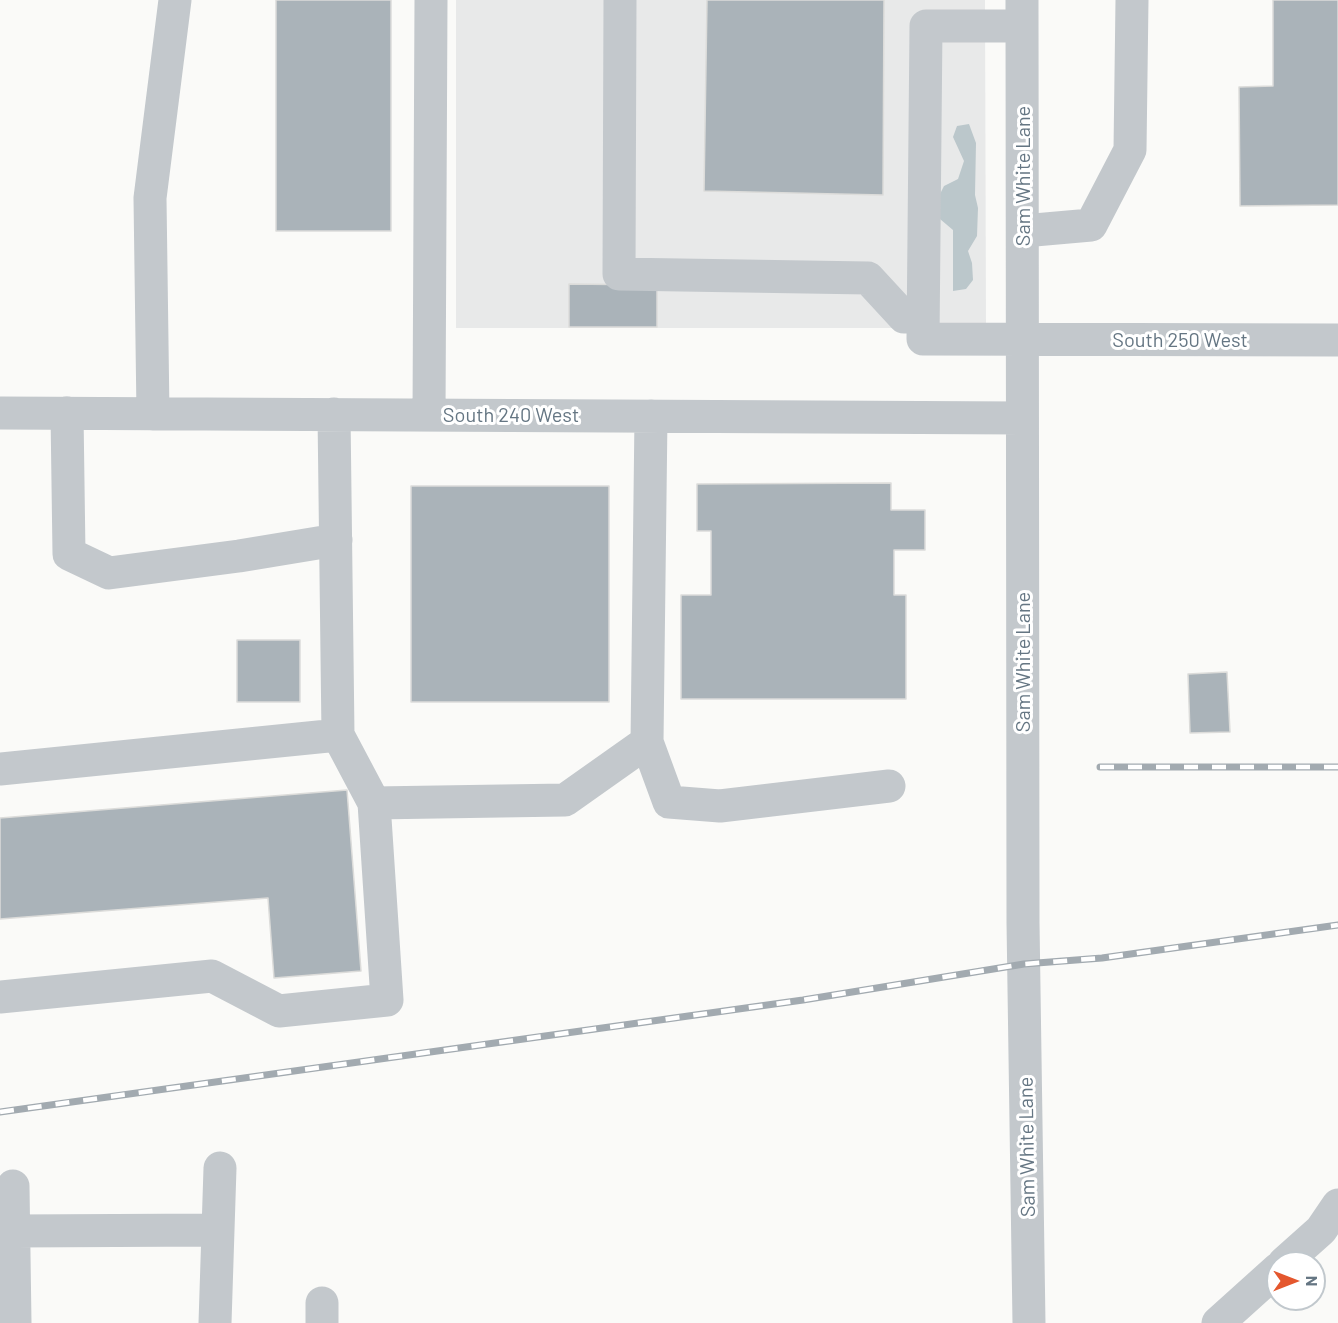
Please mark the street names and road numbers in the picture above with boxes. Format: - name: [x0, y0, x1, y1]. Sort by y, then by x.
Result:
- street label: Sam White Lane: [1011, 106, 1035, 246]
- street label: South 250 West: [1112, 328, 1248, 352]
- street label: South 240 West: [443, 403, 579, 427]
- street label: Sam White Lane: [1011, 592, 1035, 732]
- street label: Sam White Lane: [1014, 1077, 1040, 1217]

